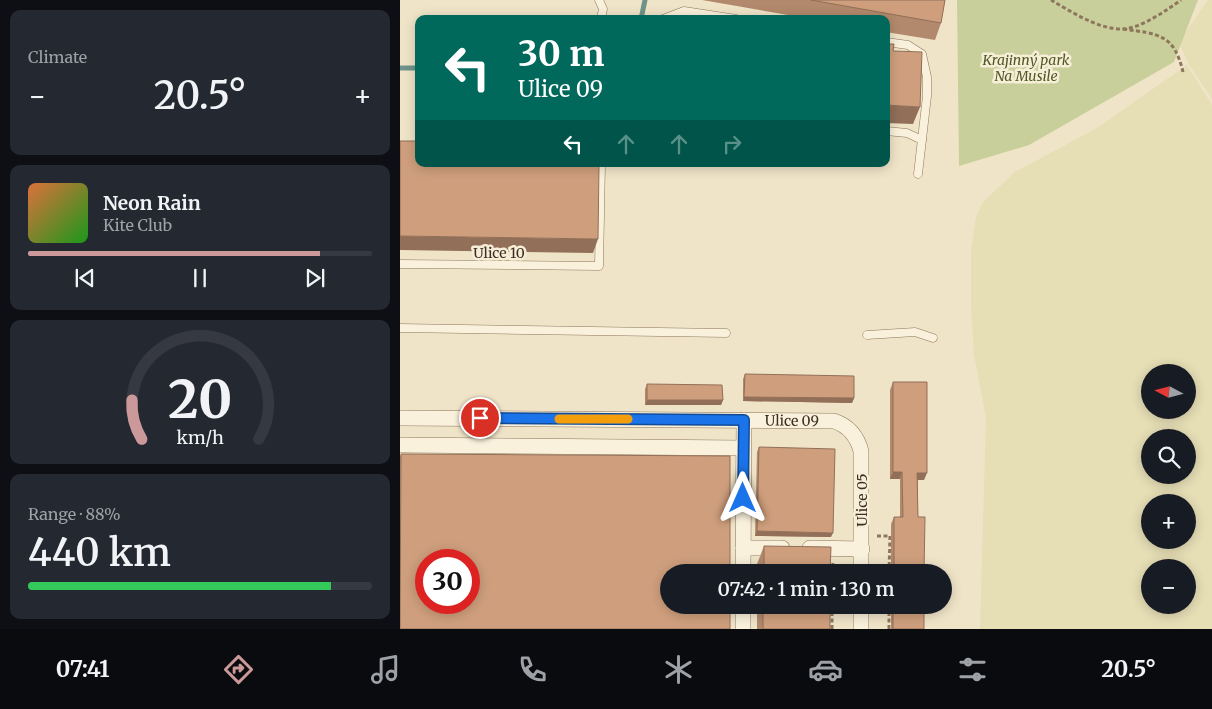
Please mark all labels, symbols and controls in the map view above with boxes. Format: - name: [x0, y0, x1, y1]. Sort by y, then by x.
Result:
- text: 30 m: [518, 32, 604, 76]
- icon: left: [435, 35, 500, 100]
- text: Climate: [28, 47, 87, 67]
- park label: Krajinný park Na Musile: [982, 51, 1070, 85]
- text: 20.5°: [154, 72, 246, 119]
- text: Ulice 09: [518, 75, 603, 103]
- text: −: [28, 78, 47, 114]
- text: +: [353, 78, 372, 114]
- icon: left: [559, 130, 587, 158]
- icon: ahead: [612, 130, 640, 158]
- icon: ahead: [665, 130, 693, 158]
- icon: right: [718, 130, 746, 158]
- text: Neon Rain: [103, 191, 201, 215]
- text: Kite Club: [103, 215, 172, 235]
- street label: Ulice 10: [473, 244, 525, 262]
- icon: previous: [71, 264, 99, 292]
- icon: pause: [186, 264, 214, 292]
- icon: next: [301, 264, 329, 292]
- north arrow: [1141, 364, 1196, 419]
- map controls: [1141, 364, 1196, 614]
- text: 20: [168, 367, 232, 432]
- pin: [459, 397, 501, 439]
- icon: arrive: [466, 404, 494, 432]
- street label: Ulice 09: [765, 412, 819, 430]
- text: km/h: [176, 426, 224, 449]
- button: search: [1141, 429, 1196, 484]
- position arrow: [716, 471, 768, 523]
- street label: Ulice 05: [853, 473, 871, 527]
- button: +: [1141, 494, 1196, 549]
- text: Range · 88%: [28, 504, 121, 524]
- text: 440 km: [28, 529, 171, 576]
- speed limit sign: 30: [415, 549, 480, 614]
- button: −: [1141, 559, 1196, 614]
- text: 07:42 · 1 min · 130 m: [718, 577, 895, 601]
- icon: directions: [221, 652, 256, 687]
- icon: music: [368, 652, 403, 687]
- icon: phone: [515, 652, 550, 687]
- icon: climate: [661, 652, 696, 687]
- icon: car: [808, 652, 843, 687]
- icon: filters: [955, 652, 990, 687]
- text: 07:41: [56, 655, 110, 683]
- text: 20.5°: [1101, 655, 1156, 683]

